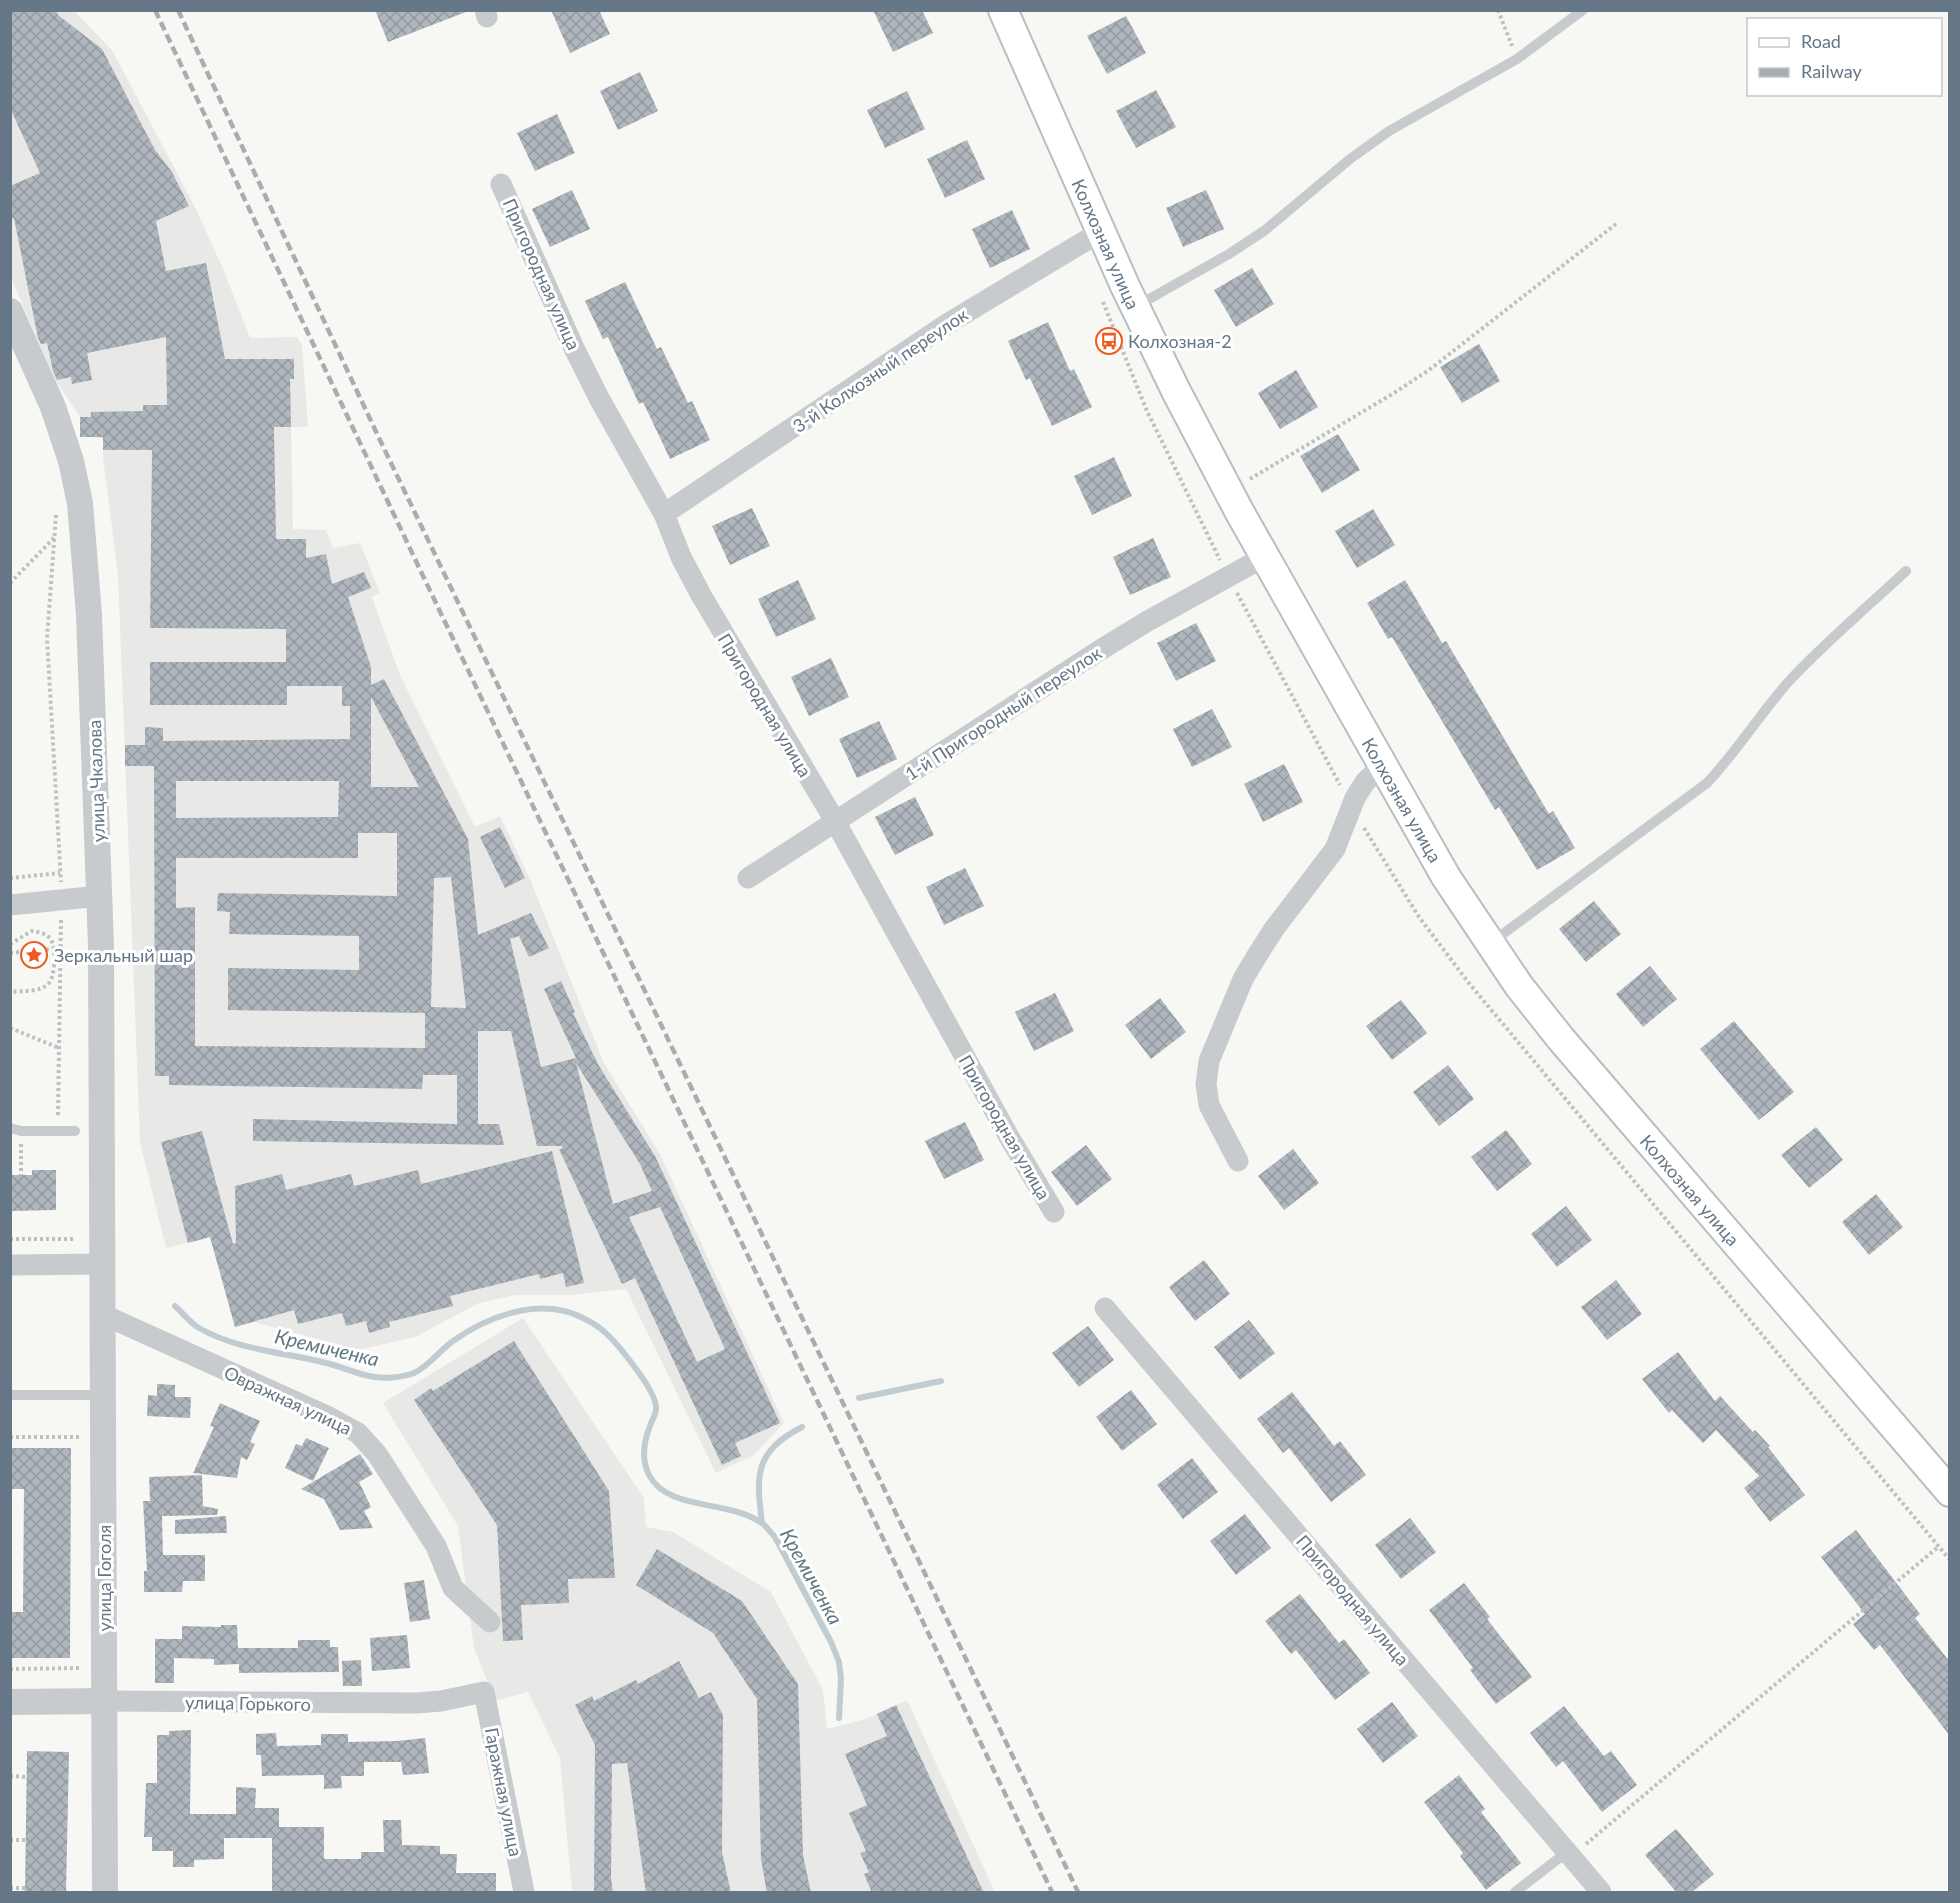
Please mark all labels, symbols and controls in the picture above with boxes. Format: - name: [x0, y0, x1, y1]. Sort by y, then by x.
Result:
- legend: [1747, 18, 1942, 96]
- text: Road: [1801, 30, 1841, 52]
- text: Railway: [1801, 60, 1862, 82]
- street label: Колхозная улица: [1067, 175, 1145, 313]
- street label: Пригородная улица: [499, 195, 585, 353]
- street label: 3-й Колхозный переулок: [788, 303, 972, 437]
- bus stop icon: Колхозная-2: [1094, 326, 1124, 356]
- place label: Колхозная-2: [1128, 330, 1232, 352]
- street label: Пригородная улица: [713, 629, 817, 781]
- street label: 1-й Пригородный переулок: [901, 641, 1106, 785]
- street label: улица Чкалова: [83, 719, 109, 843]
- street label: Колхозная улица: [1357, 734, 1447, 866]
- place icon: Зеркальный шар: [19, 940, 49, 970]
- place label: Зеркальный шар: [54, 944, 193, 966]
- street label: Пригородная улица: [955, 1051, 1055, 1203]
- street label: Колхозная улица: [1636, 1130, 1744, 1250]
- water label: Кремиченка: [273, 1323, 381, 1371]
- street label: Овражная улица: [221, 1361, 355, 1439]
- water label: Кремиченка: [776, 1524, 848, 1628]
- street label: улица Гоголя: [93, 1525, 115, 1631]
- street label: Пригородная улица: [1292, 1530, 1414, 1670]
- street label: улица Горького: [185, 1691, 311, 1715]
- street label: Гаражная улица: [481, 1726, 527, 1858]

